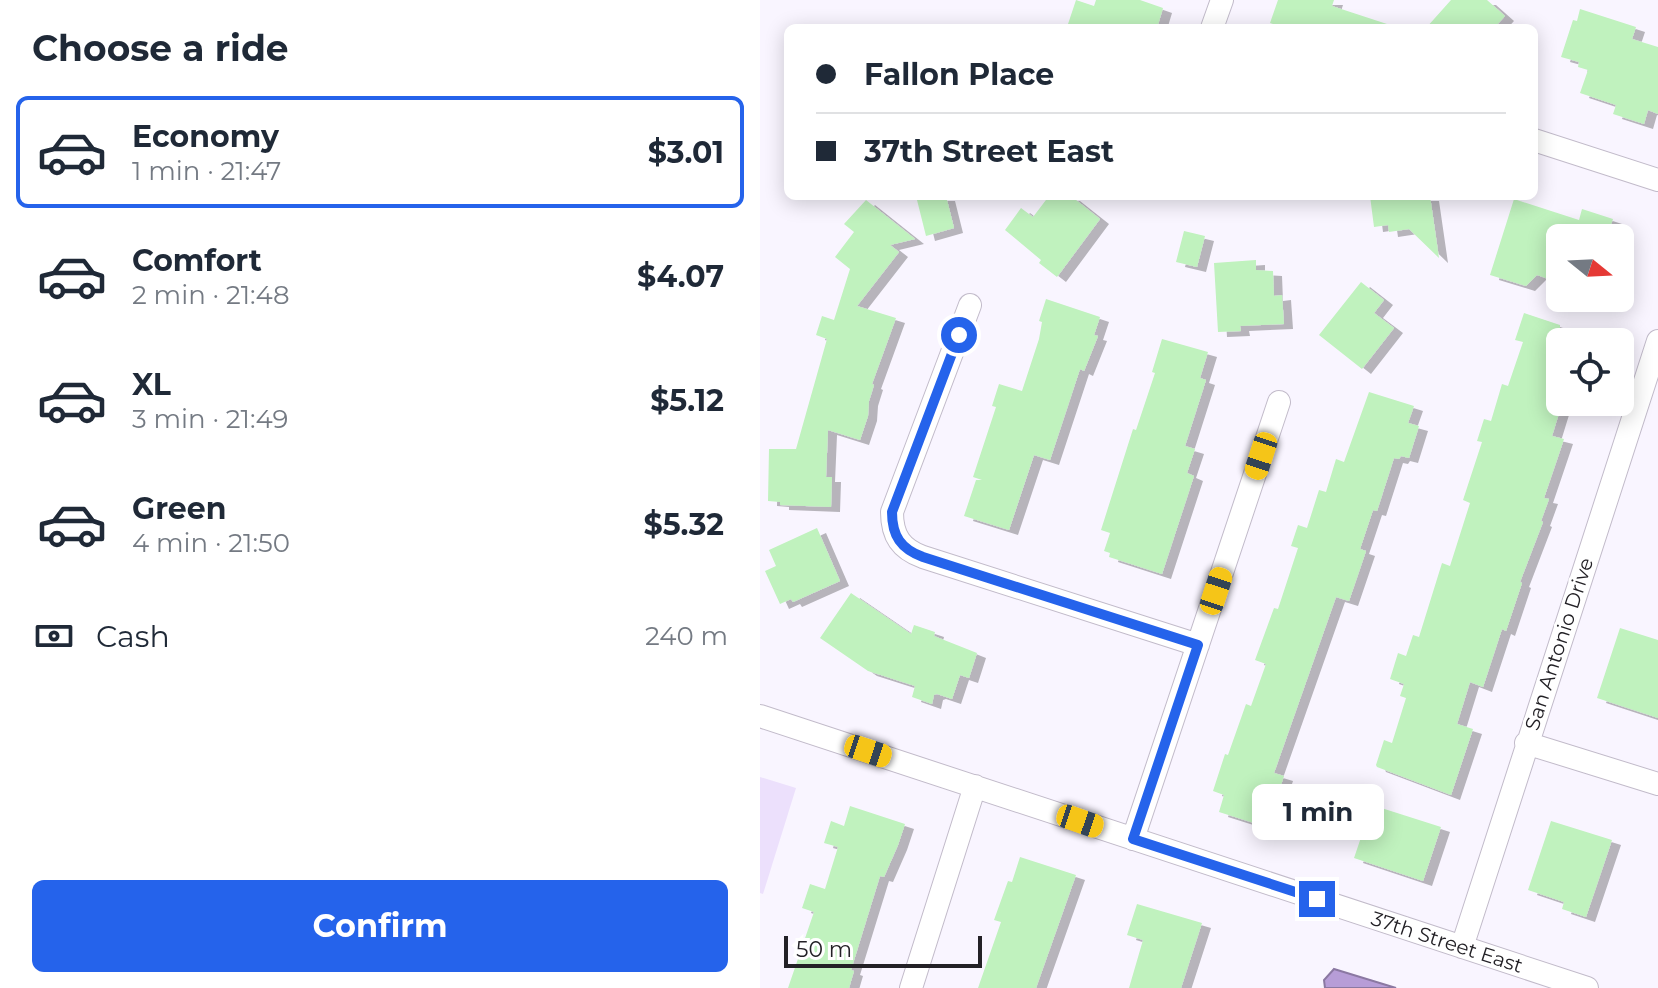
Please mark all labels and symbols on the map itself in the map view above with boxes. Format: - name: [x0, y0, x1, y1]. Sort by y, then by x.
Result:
- north arrow: [1546, 224, 1634, 312]
- route start: [941, 317, 977, 353]
- car: [1242, 429, 1280, 483]
- street label: San Antonio Drive: [1520, 555, 1598, 733]
- car: [1197, 564, 1235, 618]
- car: [841, 732, 895, 770]
- callout: 1 min: [1251, 783, 1383, 839]
- car: [1053, 802, 1107, 840]
- route end: [1299, 881, 1335, 917]
- street label: 37th Street East: [1368, 906, 1526, 978]
- scale bar: [784, 932, 982, 968]

